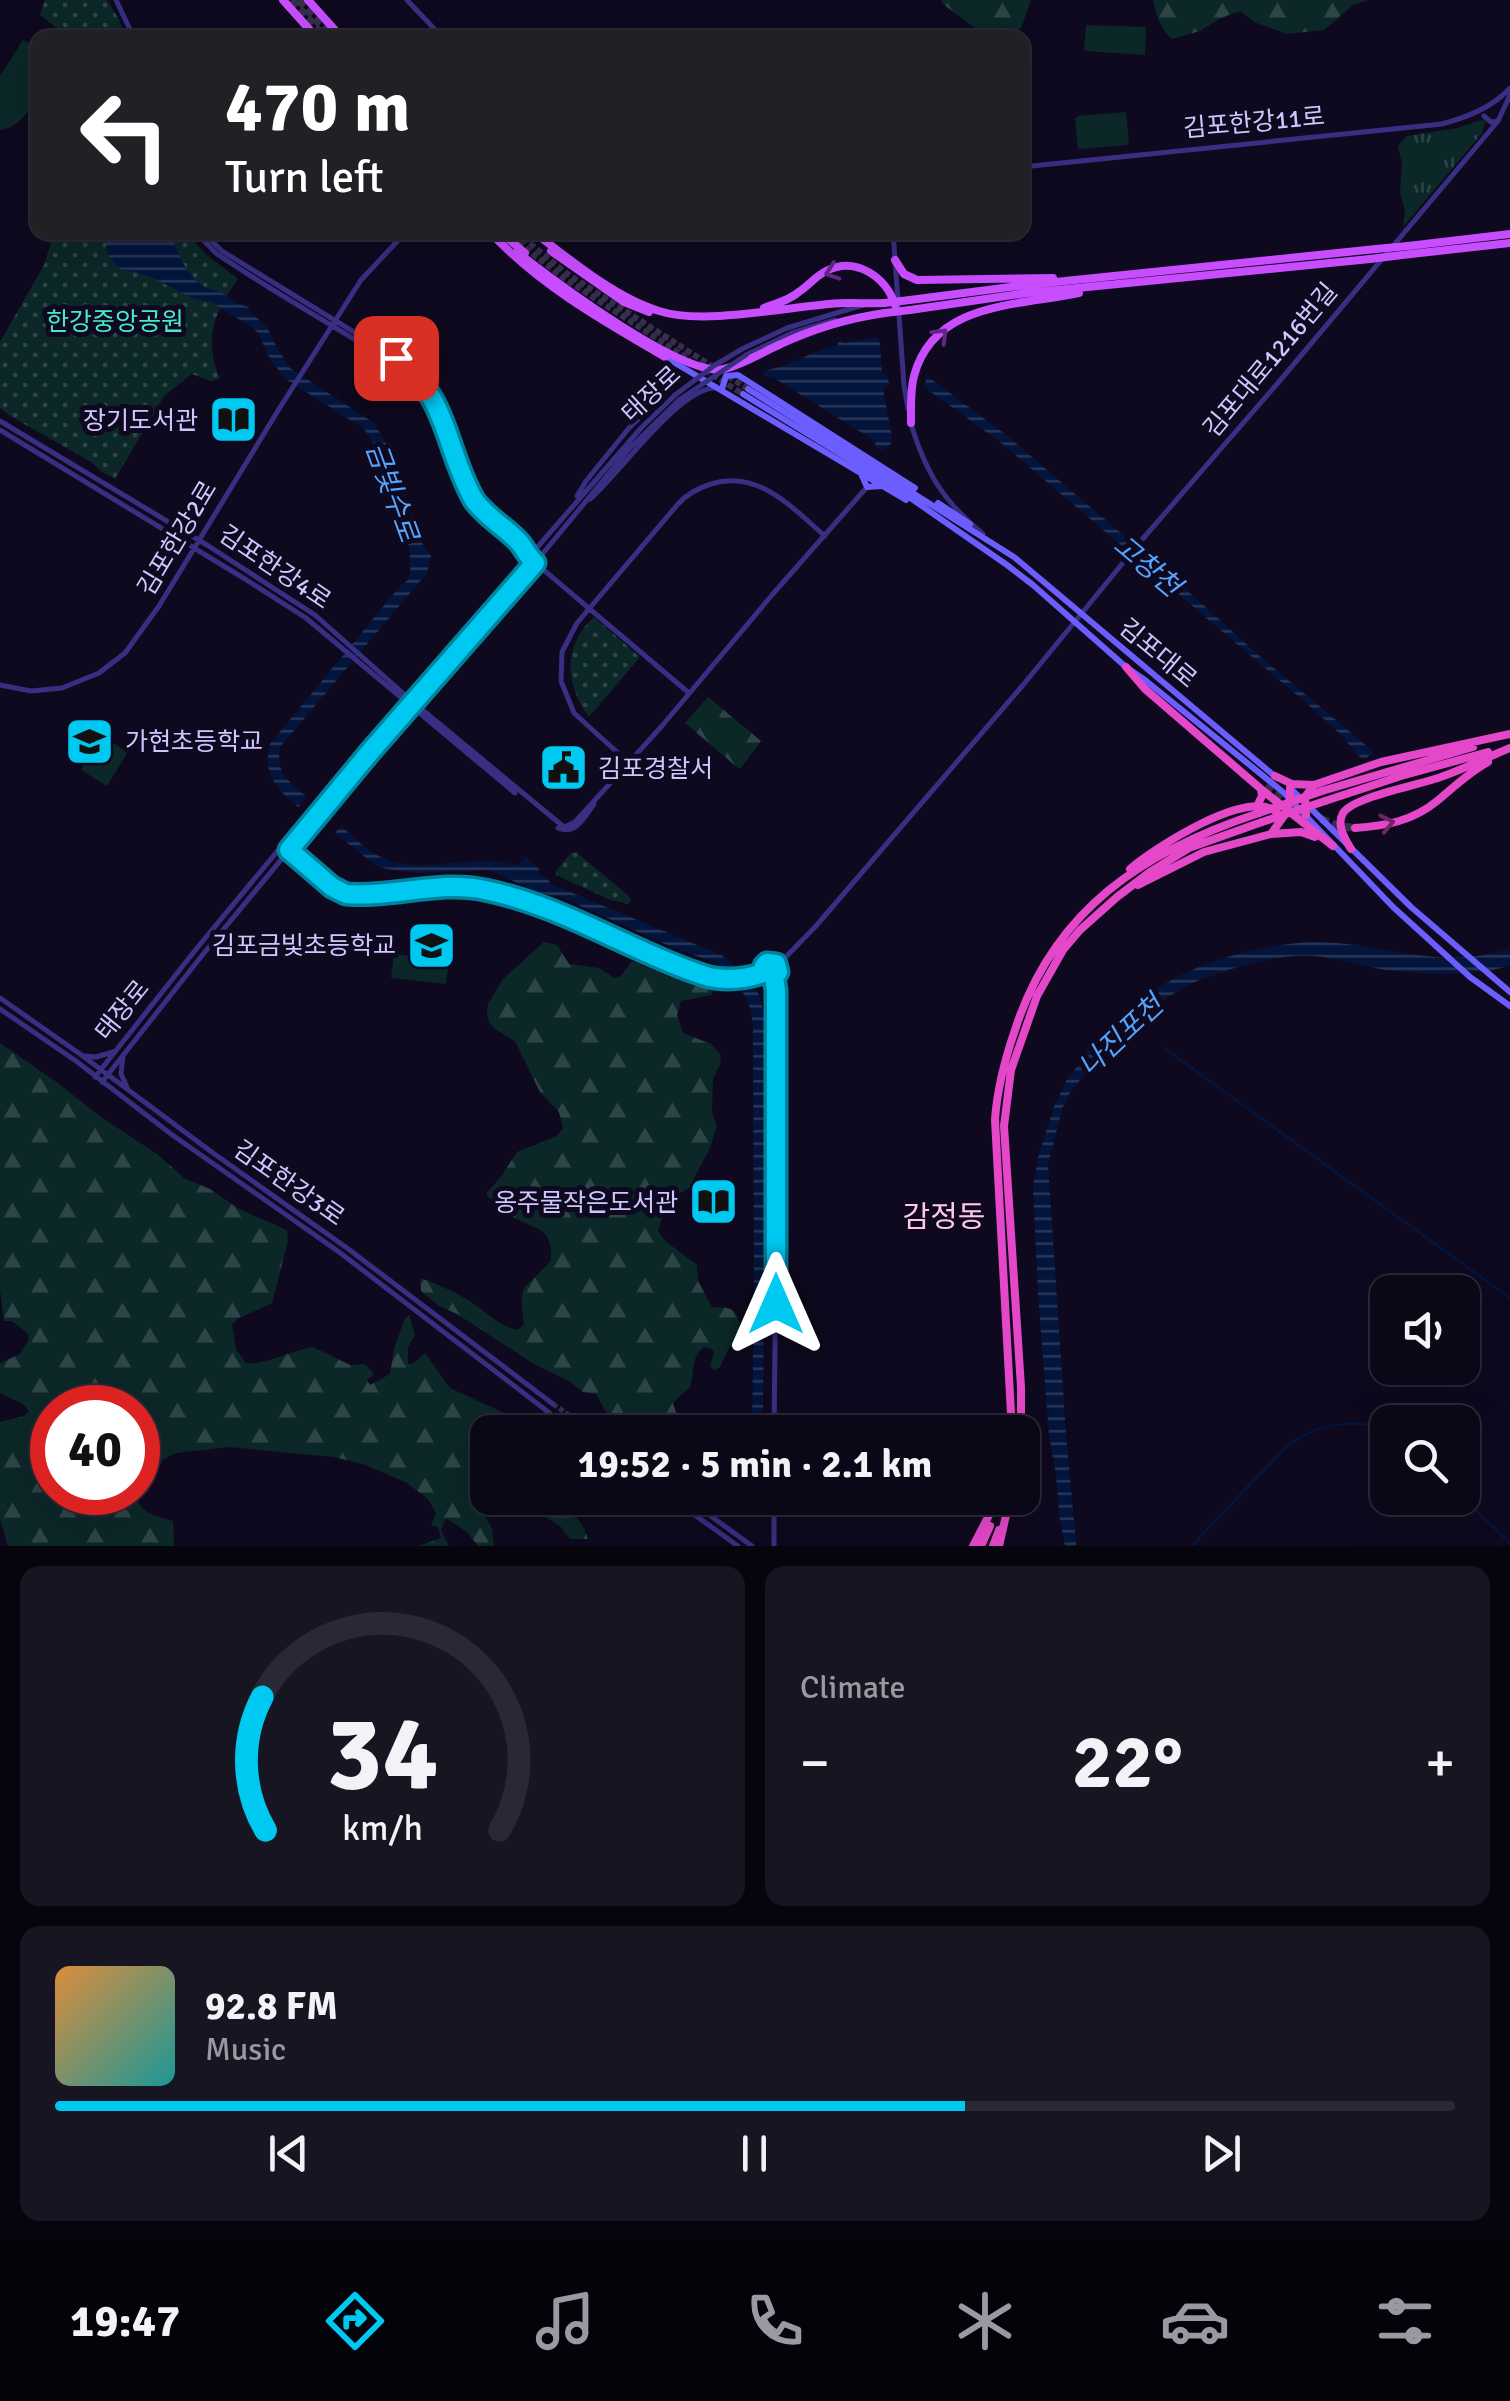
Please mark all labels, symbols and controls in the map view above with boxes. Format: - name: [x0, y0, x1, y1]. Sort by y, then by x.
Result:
- text: 470 m: [225, 64, 410, 150]
- icon: left: [60, 70, 190, 200]
- street label: 김포한강11로: [1182, 100, 1326, 144]
- text: Turn left: [225, 150, 384, 205]
- one-way arrow: [824, 261, 842, 281]
- street label: 김포대로1216번길: [1196, 276, 1344, 444]
- park label: 한강중앙공원: [46, 306, 184, 337]
- pin: [354, 316, 439, 401]
- one-way arrow: [929, 329, 947, 347]
- icon: arrive: [369, 331, 424, 386]
- street label: 태장로: [615, 359, 687, 429]
- library icon: 장기도서관: [207, 394, 259, 446]
- place label: 장기도서관: [83, 405, 198, 436]
- water label: 금빛수로: [358, 438, 426, 547]
- street label: 김포한강2로: [131, 475, 223, 601]
- street label: 김포한강4로: [213, 518, 337, 616]
- water label: 고창천: [1106, 528, 1190, 606]
- street label: 김포대로: [1113, 612, 1203, 694]
- school or university icon: 가현초등학교: [64, 715, 116, 767]
- place label: 가현초등학교: [125, 726, 263, 757]
- public building icon: 김포경찰서: [537, 742, 589, 794]
- place label: 김포경찰서: [598, 753, 713, 784]
- one-way arrow: [1378, 814, 1395, 835]
- school or university icon: 김포금빛초등학교: [405, 919, 457, 971]
- place label: 김포금빛초등학교: [212, 930, 396, 961]
- street label: 태장로: [88, 973, 156, 1047]
- water label: 나진포천: [1072, 986, 1173, 1084]
- street label: 김포한강3로: [227, 1133, 351, 1233]
- library icon: 옹주물작은도서관: [687, 1176, 739, 1228]
- place label: 옹주물작은도서관: [494, 1187, 678, 1218]
- district label: 감정동: [903, 1199, 985, 1236]
- position arrow: [724, 1252, 828, 1356]
- map controls: [1370, 1275, 1480, 1515]
- button: sound: [1370, 1275, 1480, 1385]
- speed limit sign: 40: [30, 1385, 160, 1515]
- button: search: [1370, 1405, 1480, 1515]
- text: 19:52 · 5 min · 2.1 km: [578, 1441, 932, 1488]
- text: Climate: [800, 1668, 906, 1707]
- text: 34: [326, 1690, 439, 1818]
- text: 22°: [1072, 1716, 1183, 1809]
- text: −: [800, 1729, 830, 1797]
- text: +: [1425, 1729, 1455, 1797]
- text: km/h: [342, 1806, 423, 1850]
- text: 92.8 FM: [205, 1983, 338, 2030]
- text: Music: [205, 2030, 286, 2069]
- icon: previous: [261, 2126, 316, 2181]
- icon: pause: [727, 2126, 782, 2181]
- icon: next: [1194, 2126, 1249, 2181]
- icon: directions: [320, 2286, 390, 2356]
- icon: music: [530, 2286, 600, 2356]
- icon: phone: [740, 2286, 810, 2356]
- icon: climate: [950, 2286, 1020, 2356]
- icon: car: [1160, 2286, 1230, 2356]
- icon: filters: [1370, 2286, 1440, 2356]
- text: 19:47: [70, 2294, 180, 2349]

